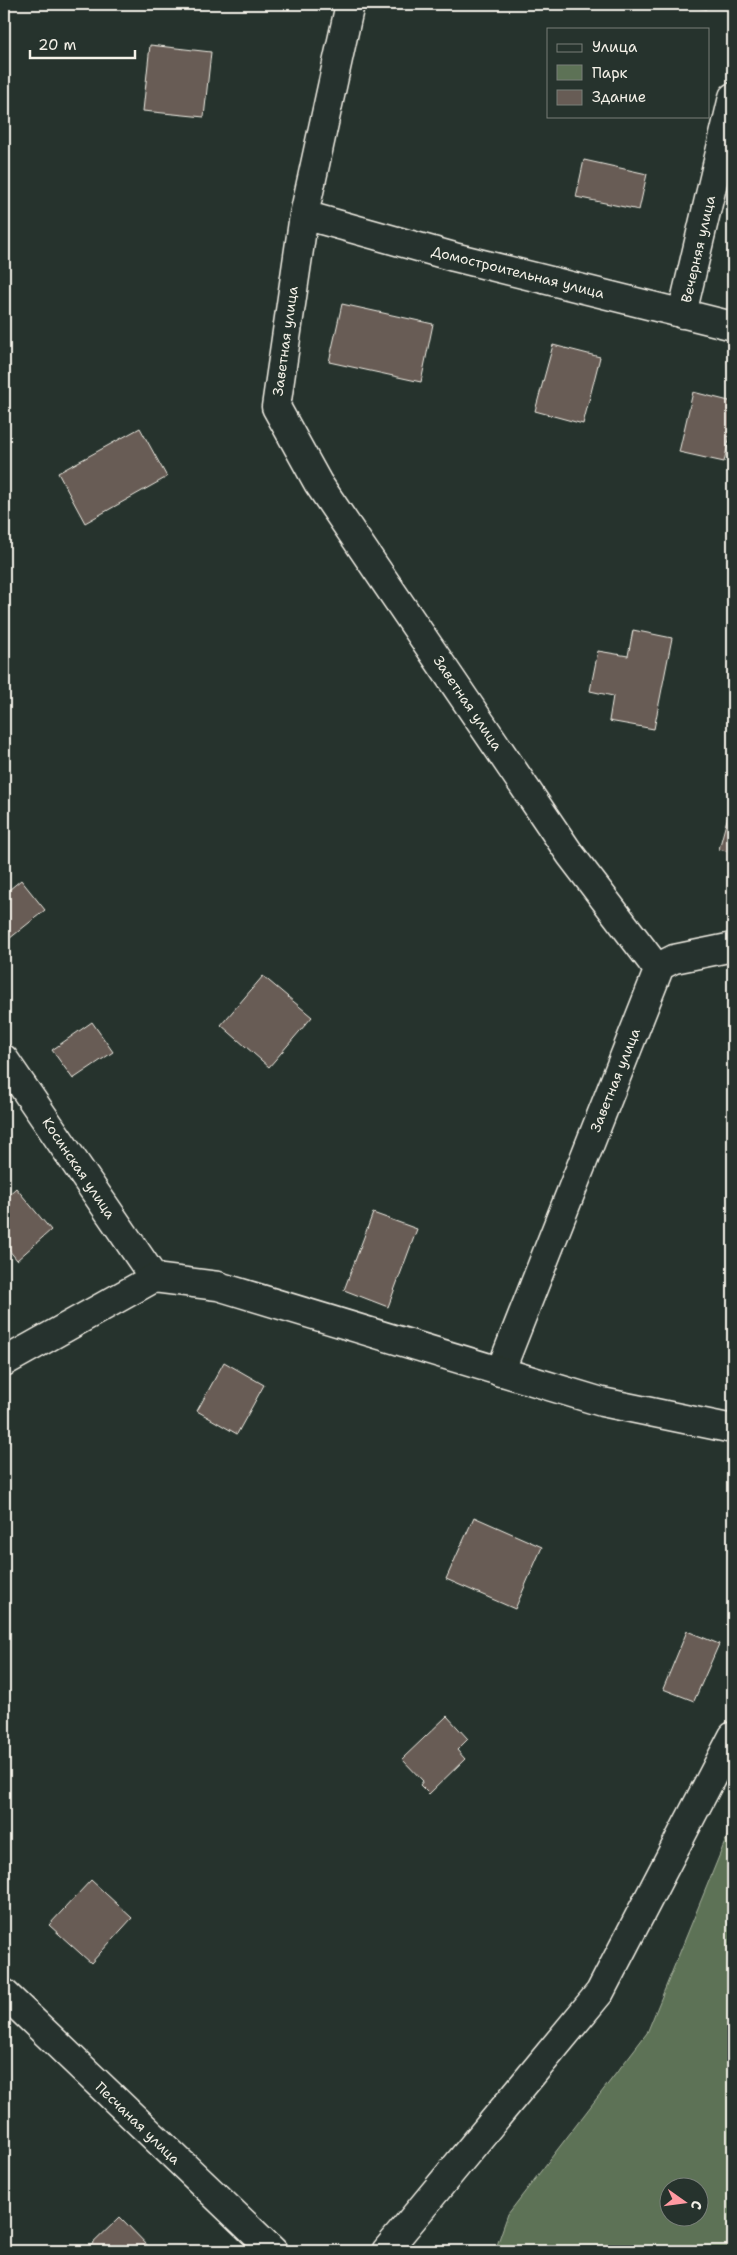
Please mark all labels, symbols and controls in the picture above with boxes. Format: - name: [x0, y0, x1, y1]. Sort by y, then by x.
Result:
- scale bar: [30, 28, 135, 60]
- legend: [547, 28, 710, 118]
- text: 20 m: [38, 35, 77, 55]
- text: Улица: [592, 37, 638, 57]
- text: Парк: [592, 63, 628, 83]
- text: Здание: [592, 87, 646, 107]
- street label: Вечерняя улица: [677, 193, 719, 304]
- street label: Домостроительная улица: [430, 242, 607, 302]
- street label: Заветная улица: [268, 285, 302, 397]
- street label: Заветная улица: [430, 652, 507, 754]
- street label: Заветная улица: [586, 1025, 644, 1135]
- street label: Косинская улица: [38, 1114, 120, 1222]
- street label: Песчаная улица: [92, 2078, 185, 2168]
- north arrow: [660, 2178, 710, 2228]
- text: С: [687, 2199, 706, 2211]

